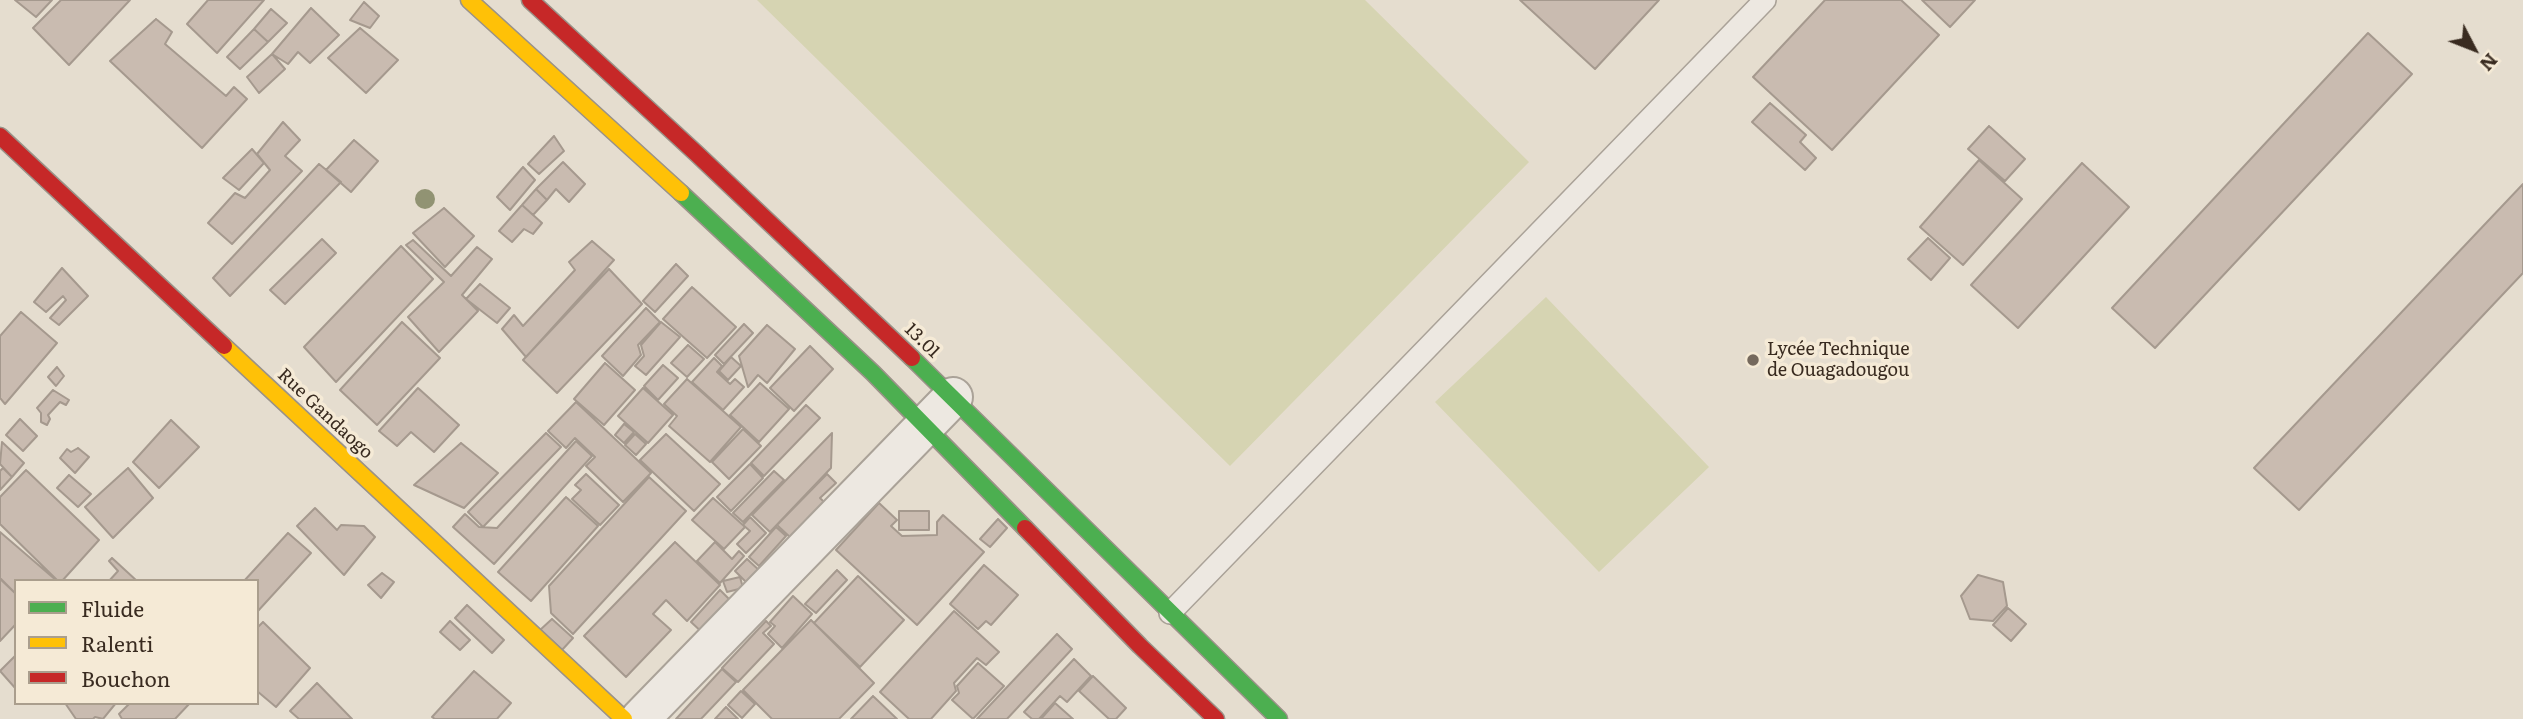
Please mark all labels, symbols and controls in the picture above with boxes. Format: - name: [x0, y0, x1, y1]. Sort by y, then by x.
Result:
- north arrow: [2439, 14, 2509, 84]
- text: N: [2474, 48, 2505, 78]
- street label: 13.01: [900, 319, 944, 363]
- place label: Lycée Technique de Ouagadougou: [1767, 339, 1910, 382]
- marker: Lycée Technique de Ouagadougou: [1745, 352, 1761, 368]
- street label: Rue Gandaogo: [273, 364, 377, 464]
- legend: [14, 579, 259, 705]
- text: Fluide: [81, 592, 144, 623]
- text: Ralenti: [81, 627, 154, 658]
- text: Bouchon: [81, 662, 170, 693]

